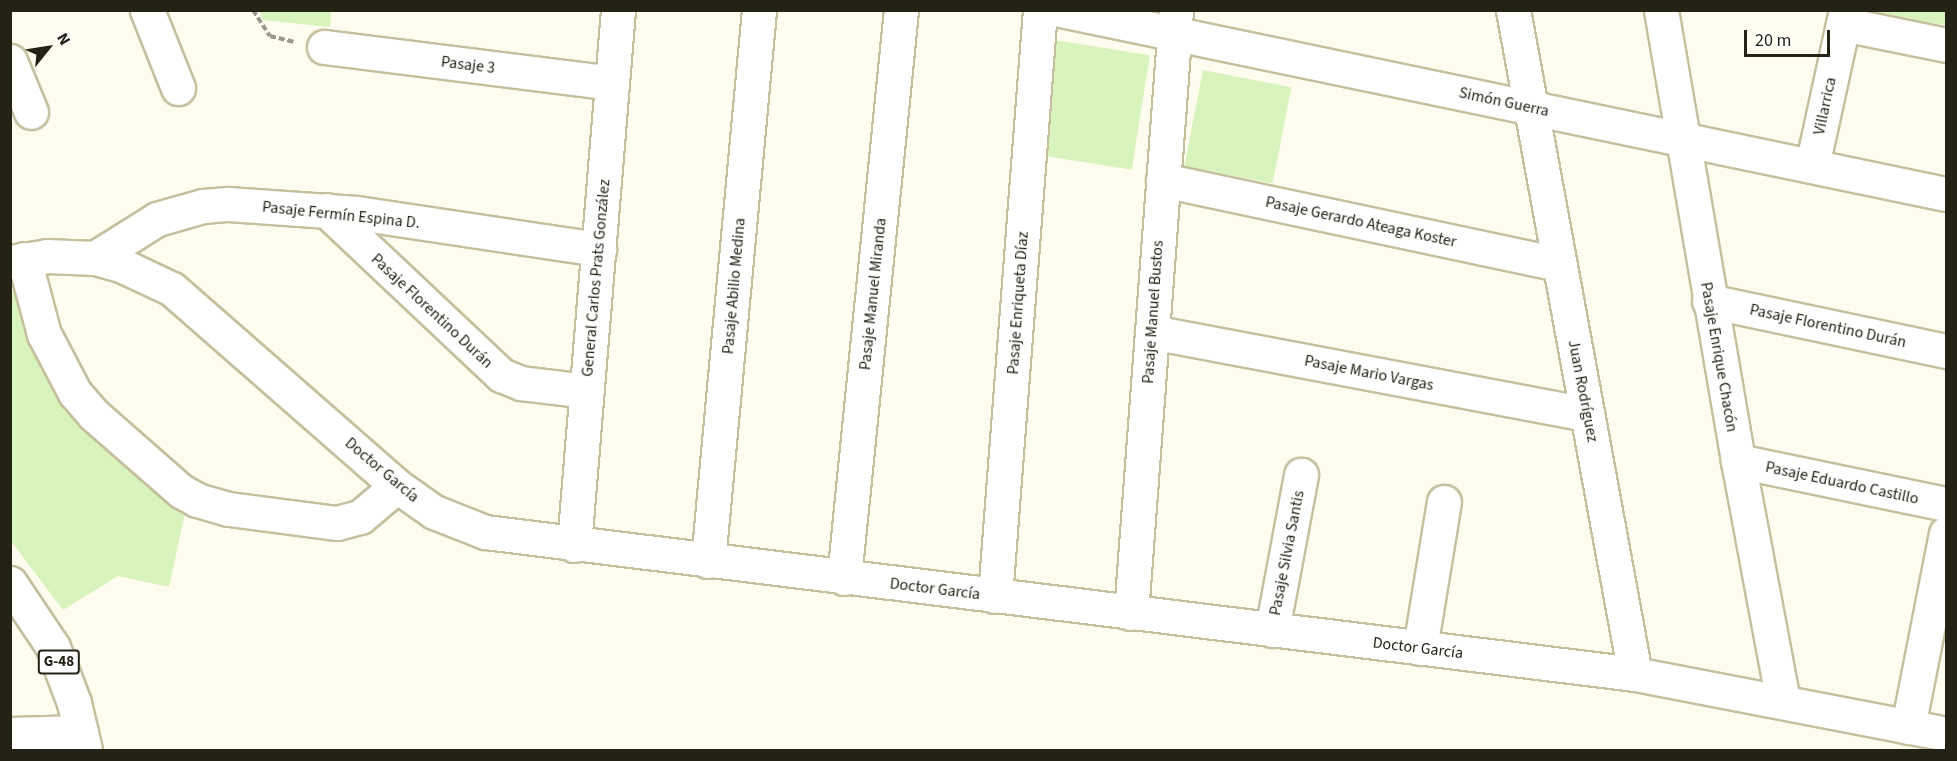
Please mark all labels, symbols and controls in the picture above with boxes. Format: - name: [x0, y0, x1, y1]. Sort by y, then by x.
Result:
- north arrow: [18, 18, 78, 78]
- scale bar: [1747, 18, 1832, 56]
- text: 20 m: [1755, 28, 1791, 53]
- text: N: [51, 29, 76, 49]
- street label: Pasaje 3: [440, 52, 496, 78]
- street label: Villarrica: [1810, 75, 1840, 137]
- street label: Simón Guerra: [1457, 83, 1551, 121]
- street label: General Carlos Prats González: [578, 178, 614, 378]
- street label: Pasaje Gerardo Ateaga Koster: [1264, 192, 1458, 252]
- street label: Pasaje Fermín Espina D.: [261, 197, 421, 233]
- street label: Pasaje Abilio Medina: [718, 217, 750, 355]
- street label: Pasaje Manuel Miranda: [855, 217, 891, 371]
- street label: Pasaje Enriqueta Díaz: [1003, 231, 1033, 375]
- street label: Pasaje Manuel Bustos: [1138, 240, 1168, 384]
- street label: Pasaje Florentino Durán: [367, 250, 497, 372]
- street label: Pasaje Enrique Chacón: [1696, 281, 1742, 433]
- street label: Pasaje Florentino Durán: [1748, 300, 1908, 352]
- street label: Juan Rodríguez: [1564, 338, 1602, 444]
- street label: Pasaje Mario Vargas: [1303, 351, 1435, 395]
- street label: Doctor García: [341, 433, 423, 507]
- street label: Pasaje Eduardo Castillo: [1764, 457, 1920, 509]
- street label: Pasaje Silvia Santis: [1265, 489, 1309, 617]
- street label: Doctor García: [889, 574, 981, 604]
- street label: Doctor García: [1372, 633, 1464, 663]
- road number: G-48: [36, 650, 82, 674]

